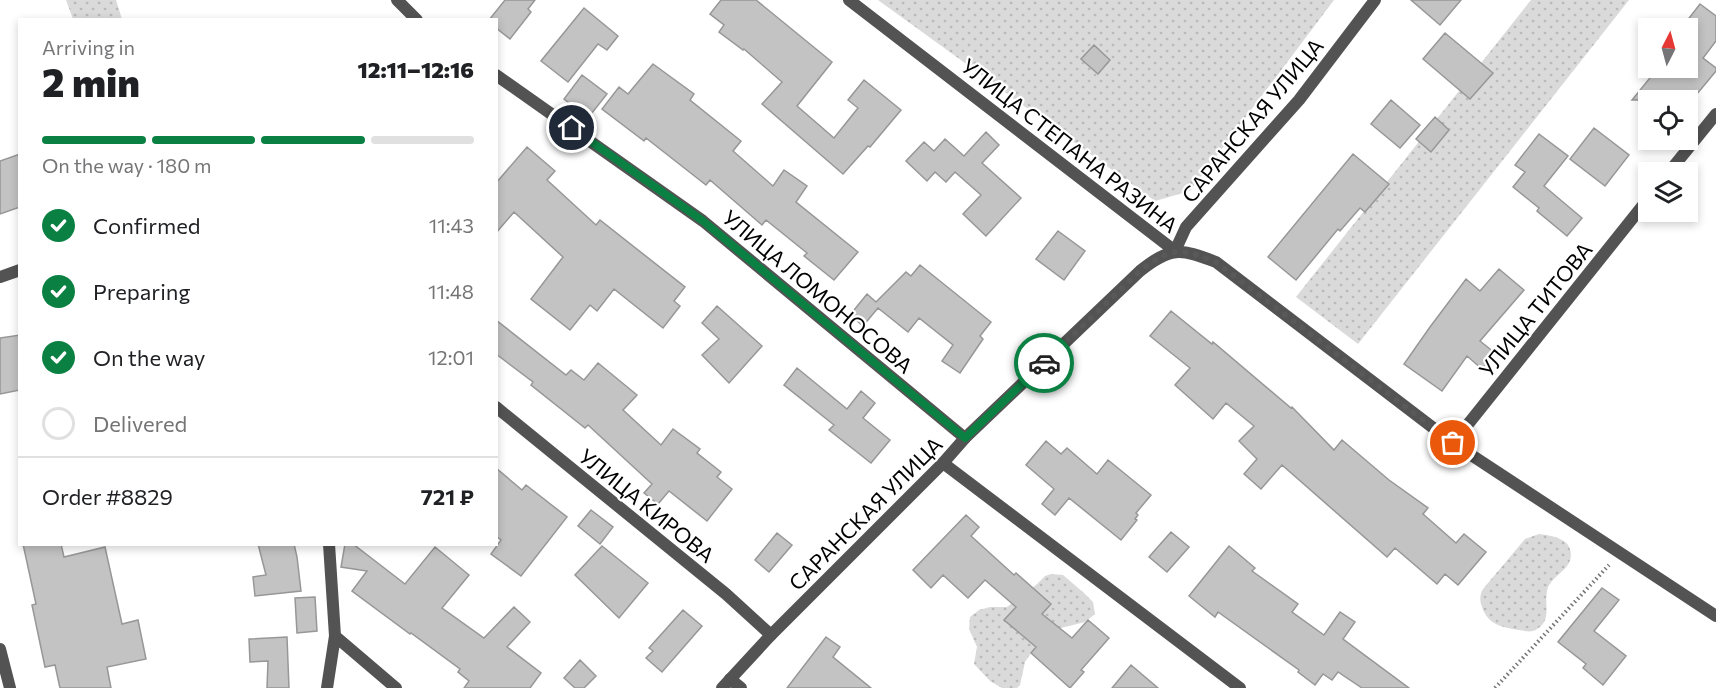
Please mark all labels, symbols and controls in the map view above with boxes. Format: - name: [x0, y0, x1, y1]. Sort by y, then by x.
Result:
- north arrow: [1638, 18, 1698, 78]
- map controls: [1638, 18, 1698, 222]
- street label: САРАНСКАЯ УЛИЦА: [1176, 33, 1328, 207]
- text: Arriving in: [42, 35, 135, 59]
- street label: УЛИЦА СТЕПАНА РАЗИНА: [957, 53, 1183, 237]
- text: 12:11–12:16: [357, 56, 474, 83]
- text: 2 min: [42, 57, 140, 105]
- button: locate: [1638, 90, 1698, 150]
- pin: [546, 102, 597, 153]
- icon: home: [555, 111, 588, 144]
- text: On the way · 180 m: [42, 153, 211, 177]
- button: layers: [1638, 162, 1698, 222]
- street label: УЛИЦА ЛОМОНОСОВА: [718, 204, 918, 378]
- icon: check: [42, 209, 75, 242]
- text: Confirmed: [93, 212, 200, 239]
- text: 11:43: [429, 213, 474, 237]
- street label: УЛИЦА ТИТОВА: [1473, 237, 1597, 381]
- icon: check: [42, 275, 75, 308]
- text: Preparing: [93, 278, 190, 305]
- text: 11:48: [428, 279, 474, 303]
- courier: [1014, 333, 1074, 393]
- icon: check: [42, 341, 75, 374]
- text: On the way: [93, 344, 205, 371]
- text: 12:01: [428, 345, 474, 369]
- icon: car: [1028, 347, 1061, 380]
- text: Delivered: [93, 410, 187, 437]
- pin: [1427, 417, 1478, 468]
- icon: bag: [1436, 426, 1469, 459]
- street label: САРАНСКАЯ УЛИЦА: [783, 431, 947, 595]
- street label: УЛИЦА КИРОВА: [574, 443, 720, 567]
- text: Order #8829: [42, 483, 173, 510]
- text: 721 ₽: [421, 483, 474, 510]

